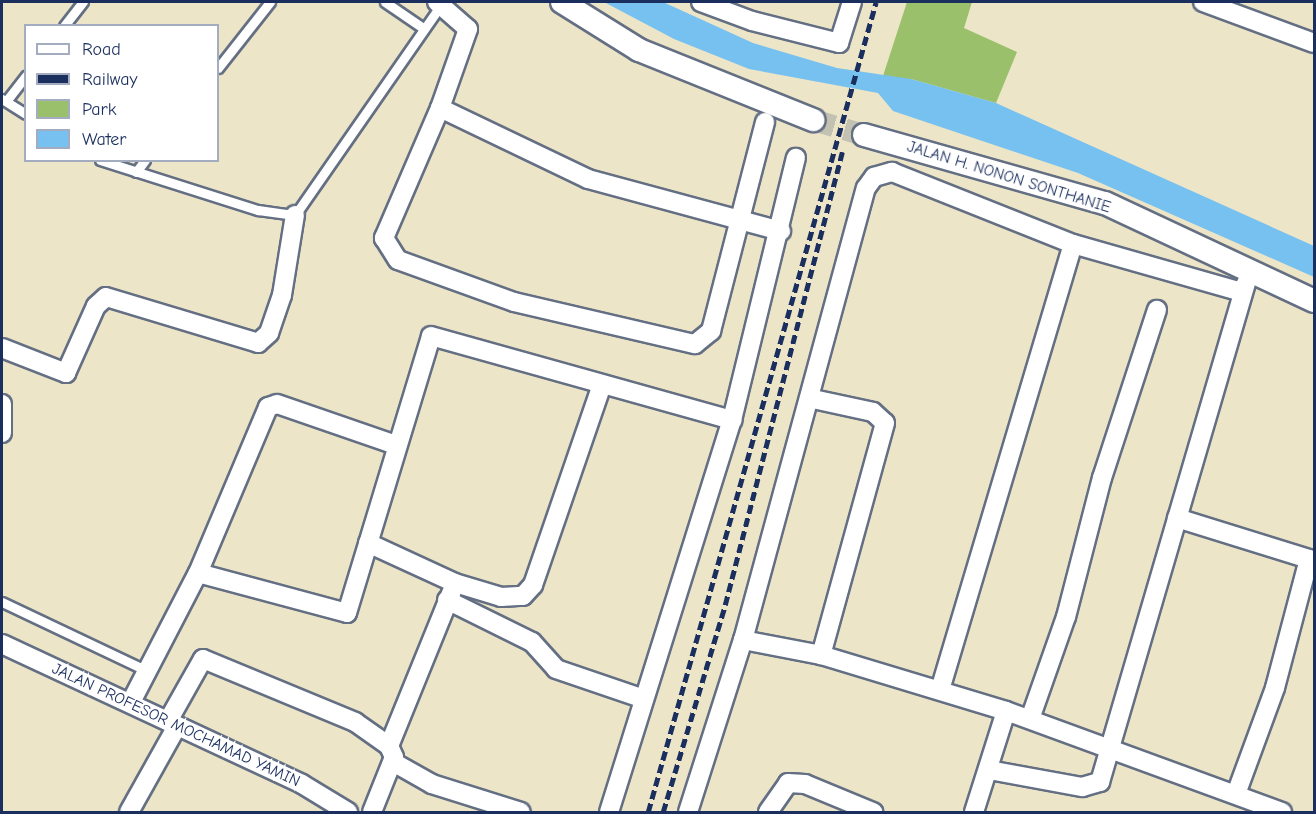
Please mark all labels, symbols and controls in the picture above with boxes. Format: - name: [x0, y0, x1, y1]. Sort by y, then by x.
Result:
- legend: [24, 24, 219, 162]
- text: Road: [82, 39, 121, 60]
- text: Railway: [82, 69, 138, 90]
- text: Park: [82, 99, 116, 120]
- text: Water: [82, 129, 126, 150]
- street label: JALAN H. NONON SONTHANIE: [905, 137, 1113, 217]
- street label: JALAN PROFESOR MOCHAMAD YAMIN: [49, 659, 303, 791]

